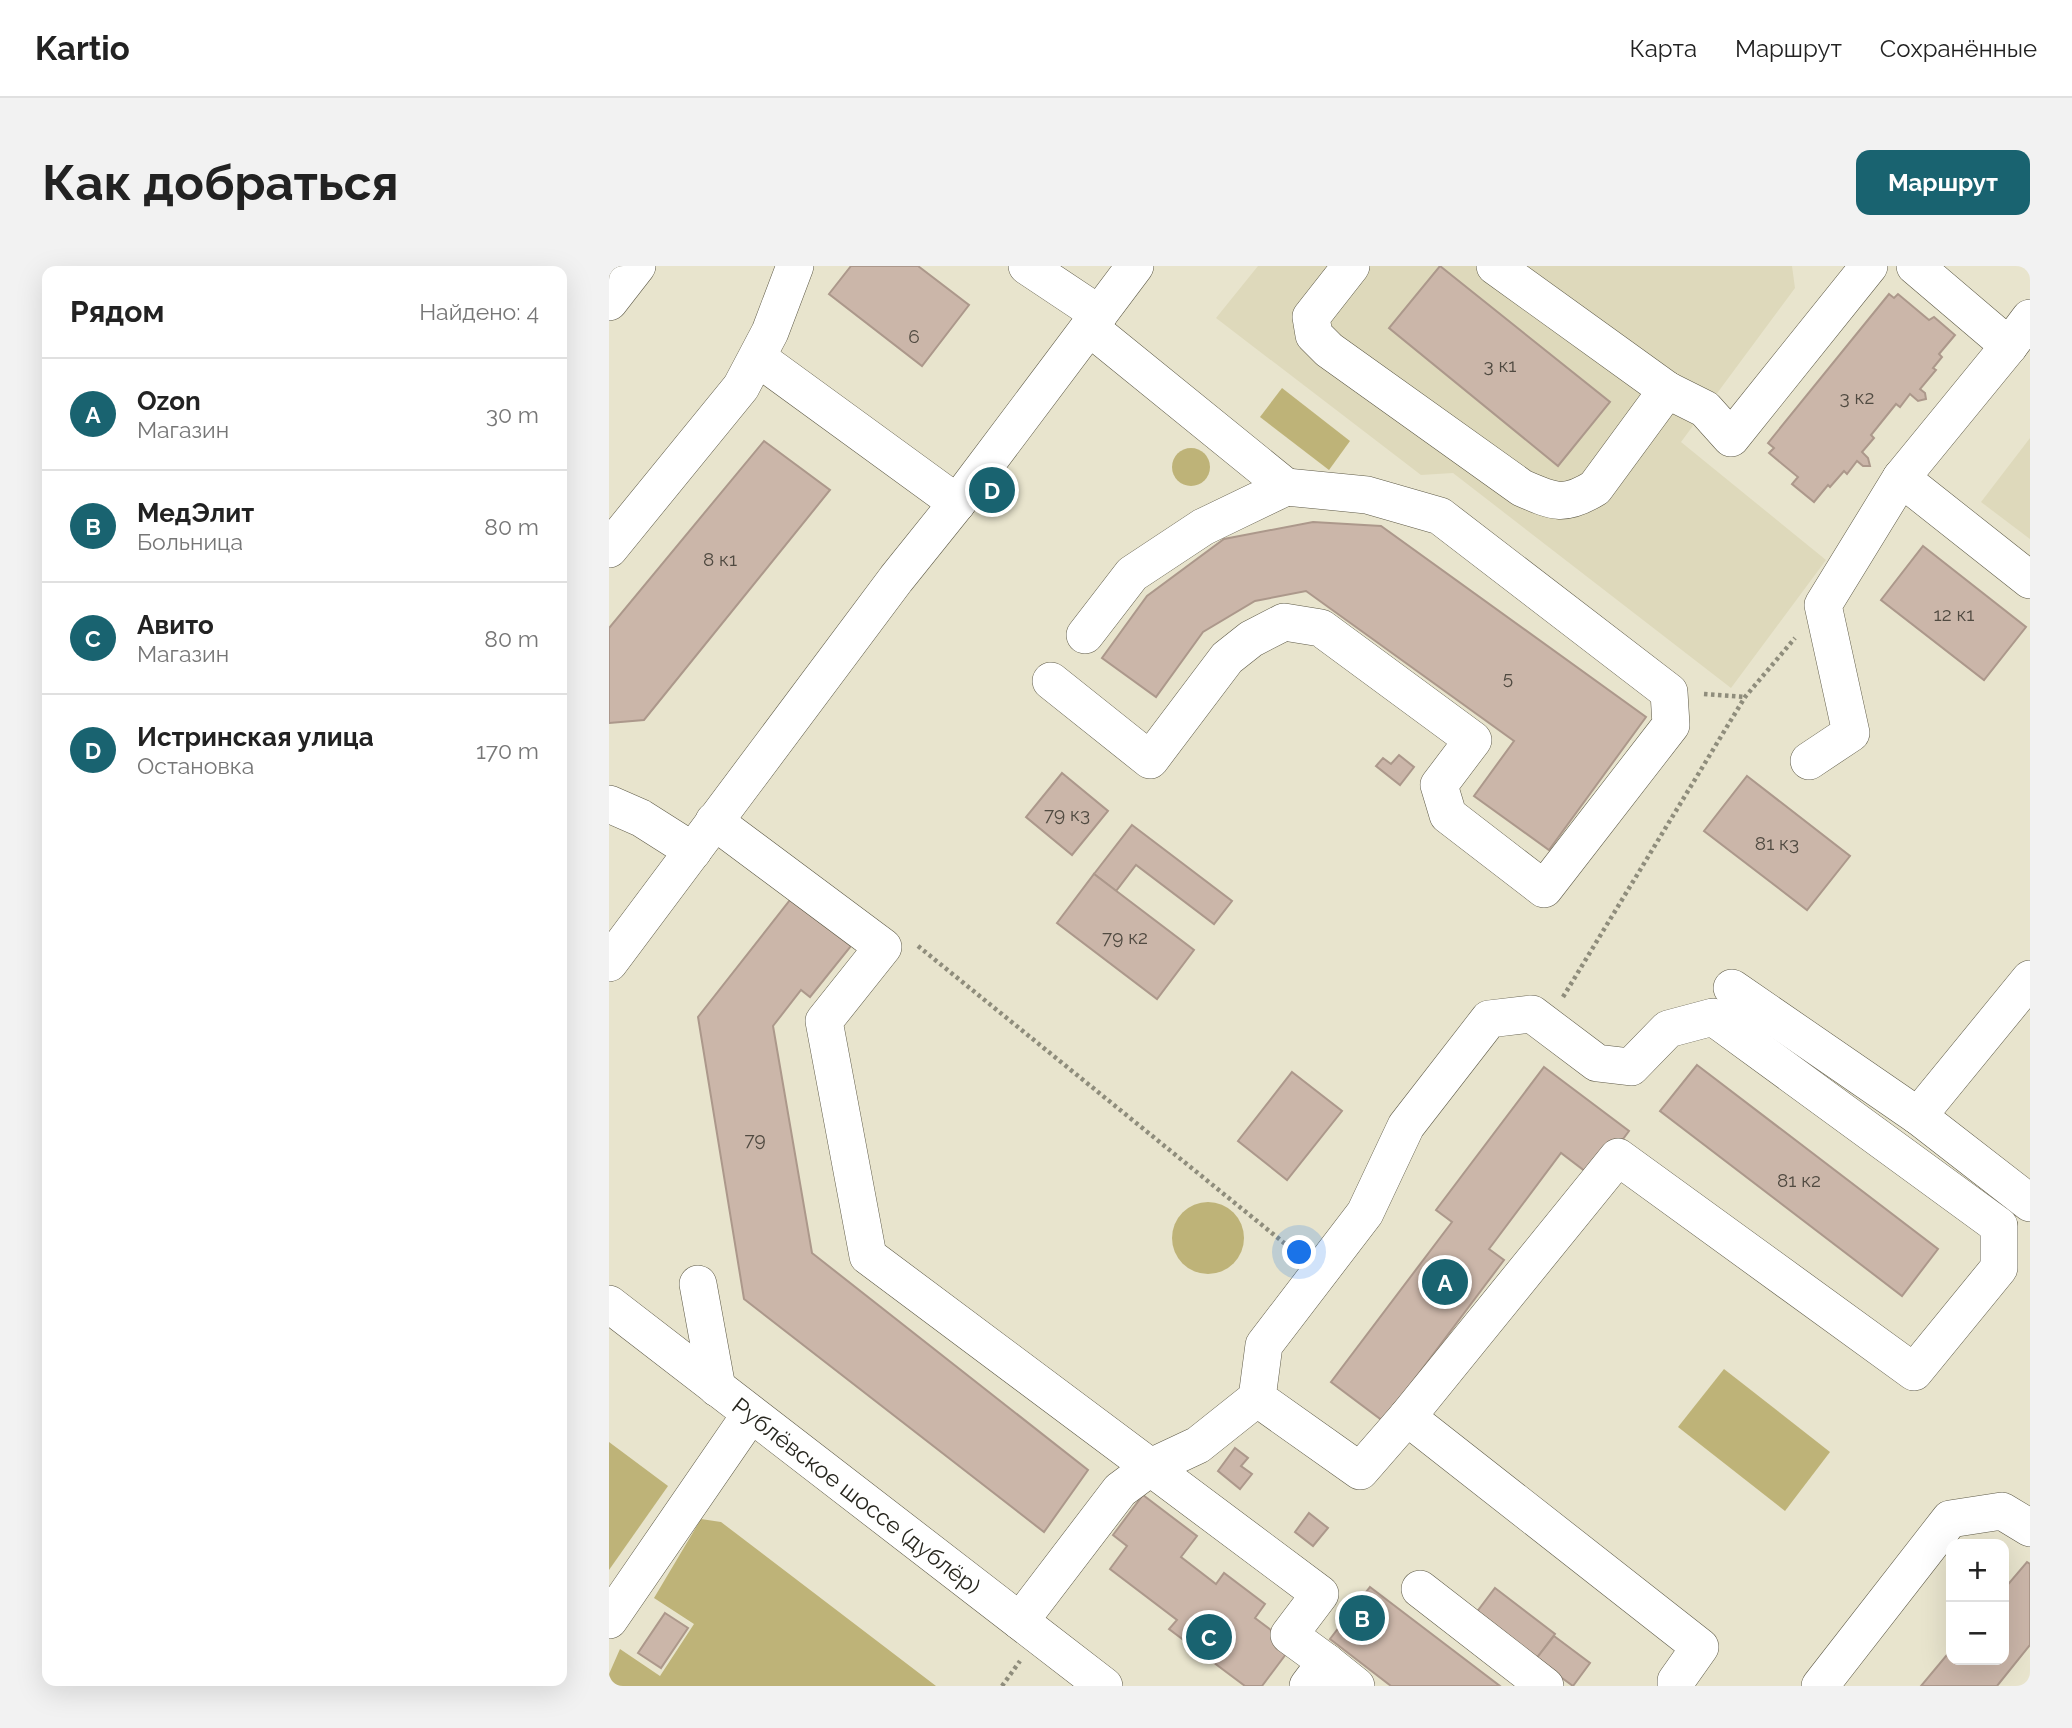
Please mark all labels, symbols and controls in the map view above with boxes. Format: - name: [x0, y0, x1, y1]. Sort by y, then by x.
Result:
- text: Kartio: [35, 29, 130, 68]
- text: Карта: [1629, 34, 1697, 63]
- text: Маршрут: [1735, 34, 1842, 63]
- text: Сохранённые: [1880, 34, 2037, 63]
- button: Маршрут: [1856, 150, 2030, 215]
- text: Как добраться: [42, 154, 399, 211]
- text: Рядом: [70, 294, 164, 329]
- text: Найдено: 4: [419, 298, 539, 325]
- house number: 6: [908, 325, 920, 347]
- house number: 3 к1: [1483, 354, 1517, 376]
- text: Ozon: [137, 386, 201, 416]
- house number: 3 к2: [1840, 386, 1874, 408]
- text: A: [85, 401, 101, 428]
- text: 30 m: [486, 401, 539, 428]
- text: Магазин: [137, 416, 229, 443]
- pin: D: [969, 464, 1015, 516]
- text: МедЭлит: [137, 498, 254, 528]
- text: B: [85, 513, 101, 540]
- text: 80 m: [484, 513, 539, 540]
- text: Больница: [137, 528, 243, 555]
- house number: 8 к1: [703, 548, 737, 570]
- house number: 12 к1: [1934, 603, 1974, 625]
- text: Авито: [137, 610, 214, 640]
- text: C: [85, 625, 101, 652]
- text: 80 m: [484, 625, 539, 652]
- text: Магазин: [137, 640, 229, 667]
- house number: 5: [1503, 666, 1513, 688]
- text: Истринская улица: [137, 722, 374, 752]
- text: D: [85, 737, 101, 764]
- text: 170 m: [476, 737, 539, 764]
- text: Остановка: [137, 752, 254, 779]
- house number: 79 к3: [1044, 803, 1090, 825]
- house number: 81 к3: [1755, 832, 1799, 854]
- house number: 79 к2: [1102, 926, 1148, 948]
- house number: 79: [744, 1128, 766, 1150]
- house number: 81 к2: [1777, 1169, 1821, 1191]
- your location: [1282, 1235, 1316, 1269]
- pin: A: [1422, 1256, 1468, 1308]
- street label: Рублёвское шоссе (дублёр): [728, 1391, 986, 1599]
- map controls: [1946, 1539, 2009, 1665]
- button: +: [1946, 1539, 2009, 1602]
- pin: B: [1339, 1592, 1385, 1644]
- button: −: [1946, 1602, 2009, 1665]
- pin: C: [1186, 1611, 1232, 1663]

